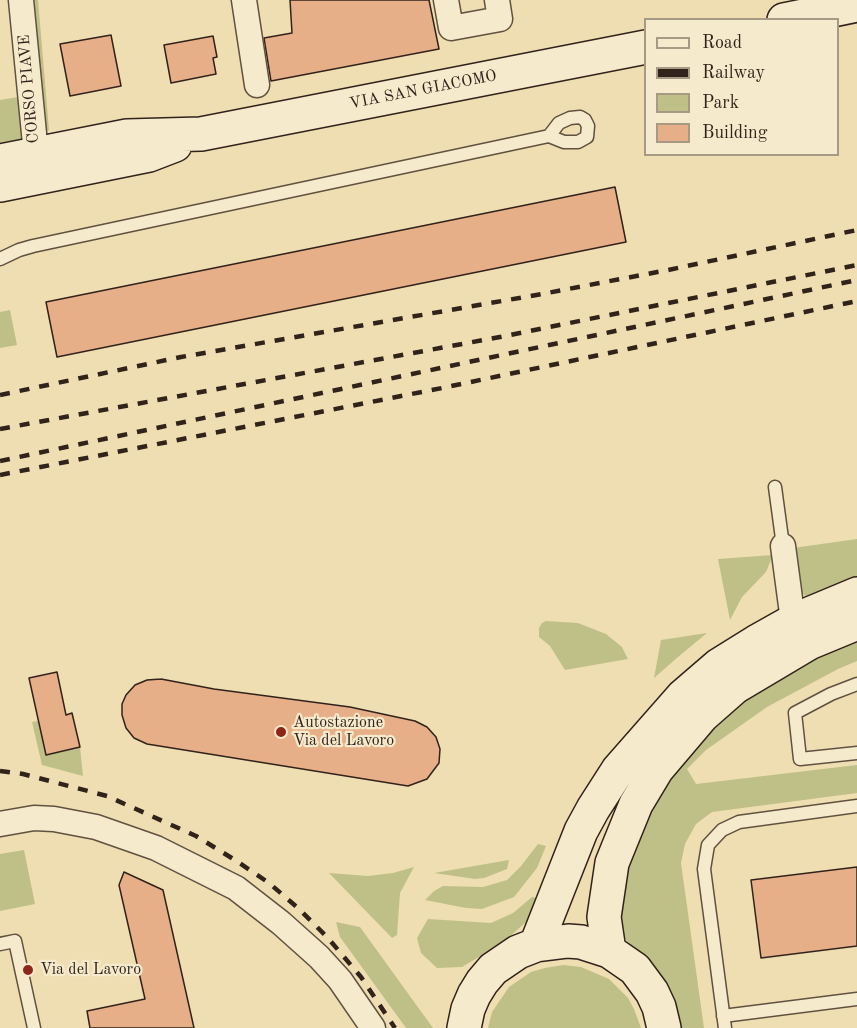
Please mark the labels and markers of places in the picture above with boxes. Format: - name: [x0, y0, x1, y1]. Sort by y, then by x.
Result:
- place label: Autostazione Via del Lavoro: [293, 713, 394, 751]
- marker: Autostazione Via del Lavoro: [274, 725, 288, 739]
- place label: Via del Lavoro: [40, 960, 141, 980]
- marker: Via del Lavoro: [21, 963, 35, 977]

